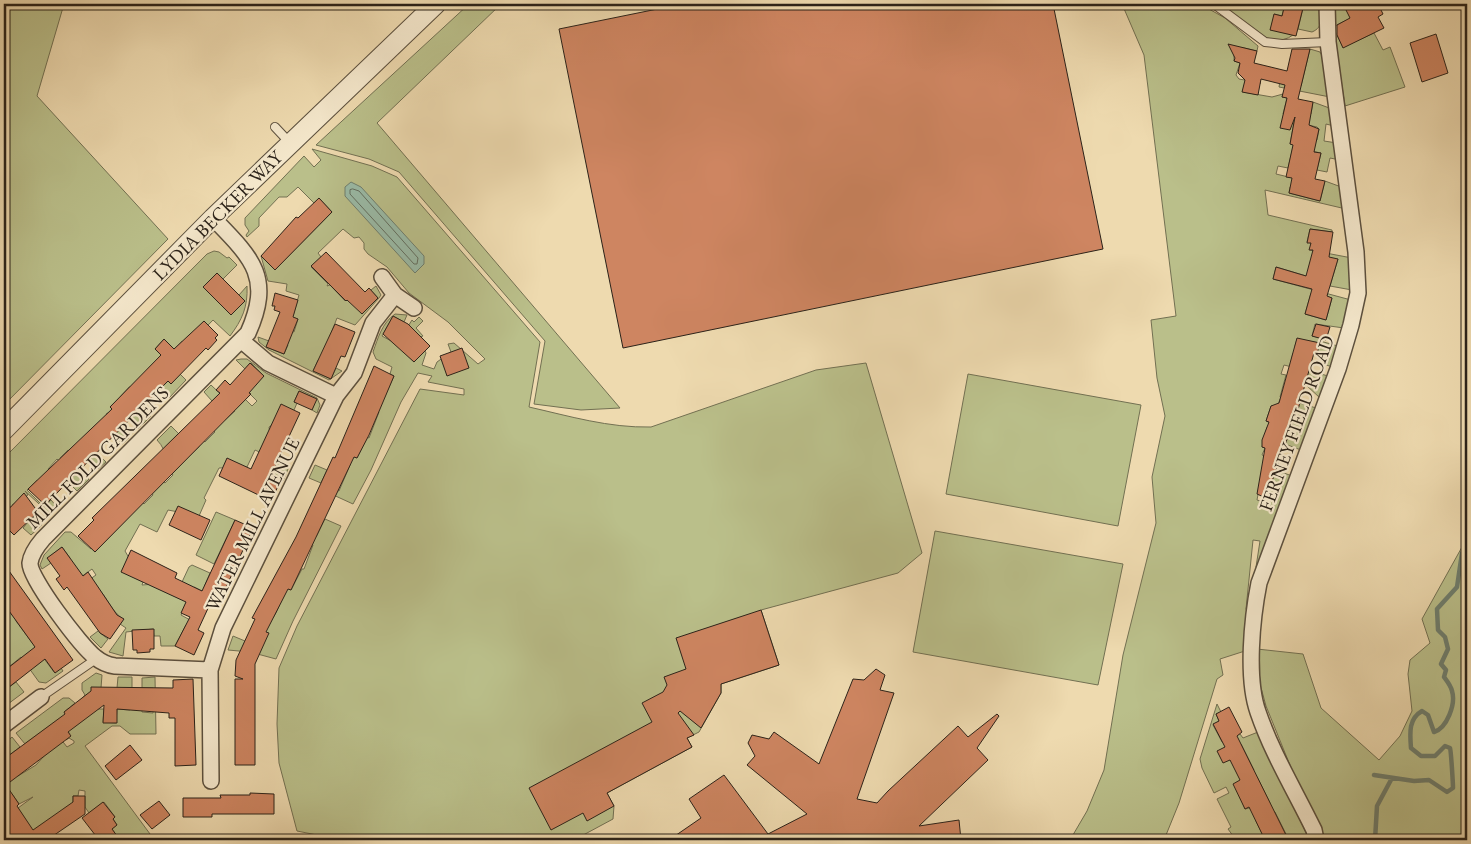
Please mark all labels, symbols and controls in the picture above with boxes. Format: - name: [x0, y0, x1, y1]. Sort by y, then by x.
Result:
- street label: LYDIA BECKER WAY: [147, 144, 288, 286]
- street label: FERNEY FIELD ROAD: [1253, 332, 1340, 515]
- street label: MILL FOLD GARDENS: [20, 380, 174, 534]
- street label: WATER MILL AVENUE: [199, 433, 306, 615]

